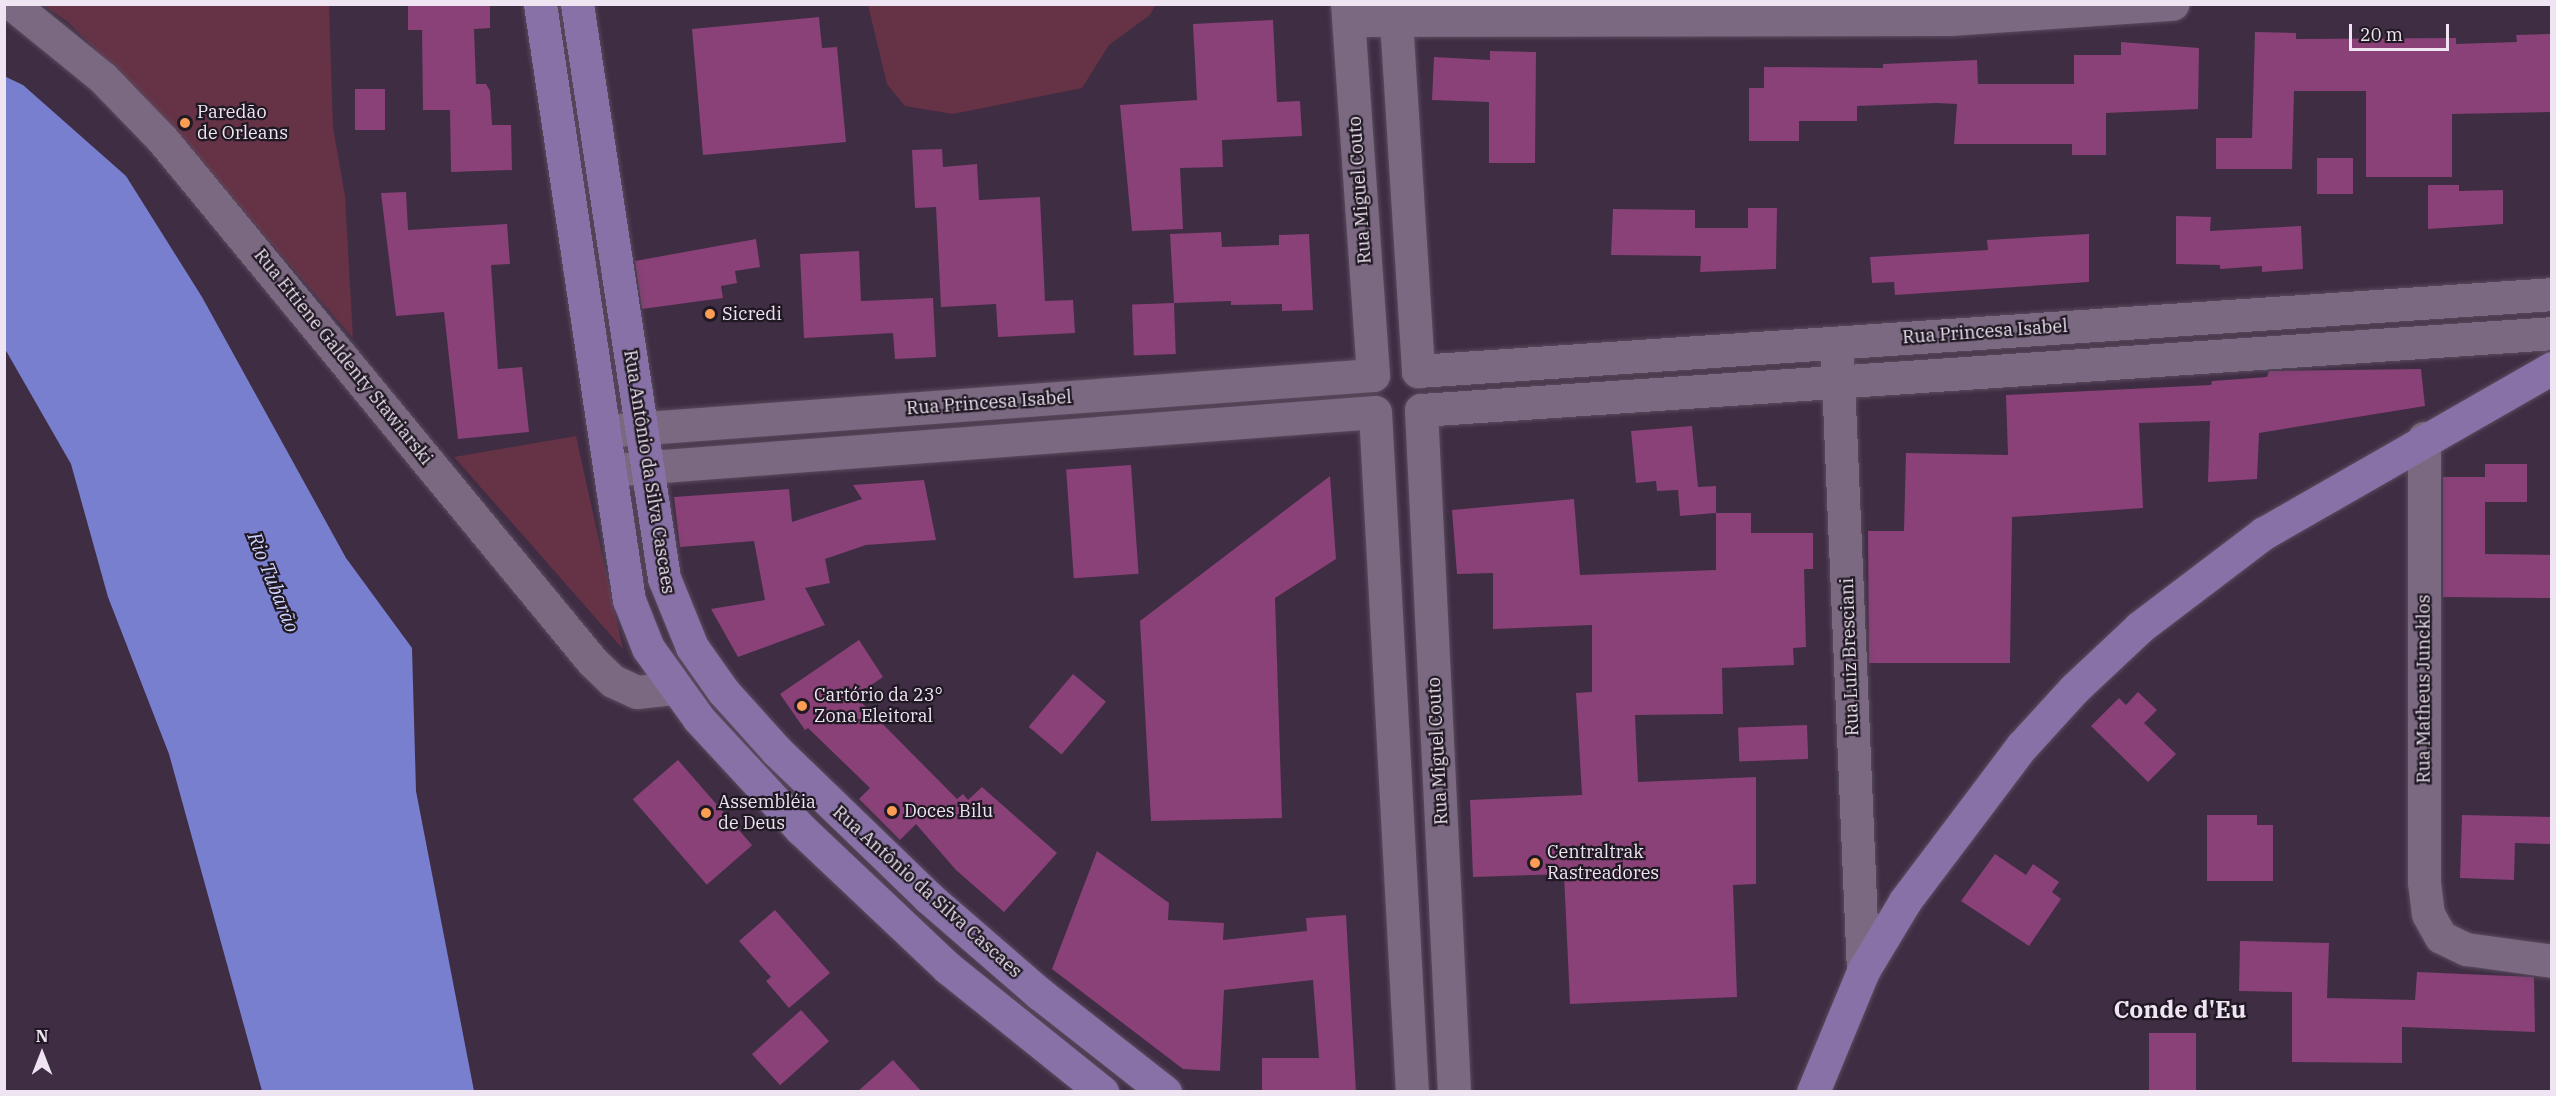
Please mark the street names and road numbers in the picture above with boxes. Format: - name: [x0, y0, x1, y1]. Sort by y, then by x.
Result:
- street label: Rua Miguel Couto: [1344, 115, 1376, 265]
- street label: Rua Ettiene Galdenty Stawiarski: [249, 245, 437, 469]
- street label: Rua Princesa Isabel: [1902, 315, 2068, 349]
- street label: Rua Antônio da Silva Cascaes: [619, 349, 679, 595]
- street label: Rua Princesa Isabel: [906, 386, 1072, 420]
- street label: Rua Luiz Bresciani: [1836, 578, 1864, 736]
- street label: Rua Matheus Juncklos: [2413, 595, 2435, 783]
- street label: Rua Miguel Couto: [1423, 677, 1453, 825]
- street label: Rua Antônio da Silva Cascaes: [828, 801, 1026, 983]

